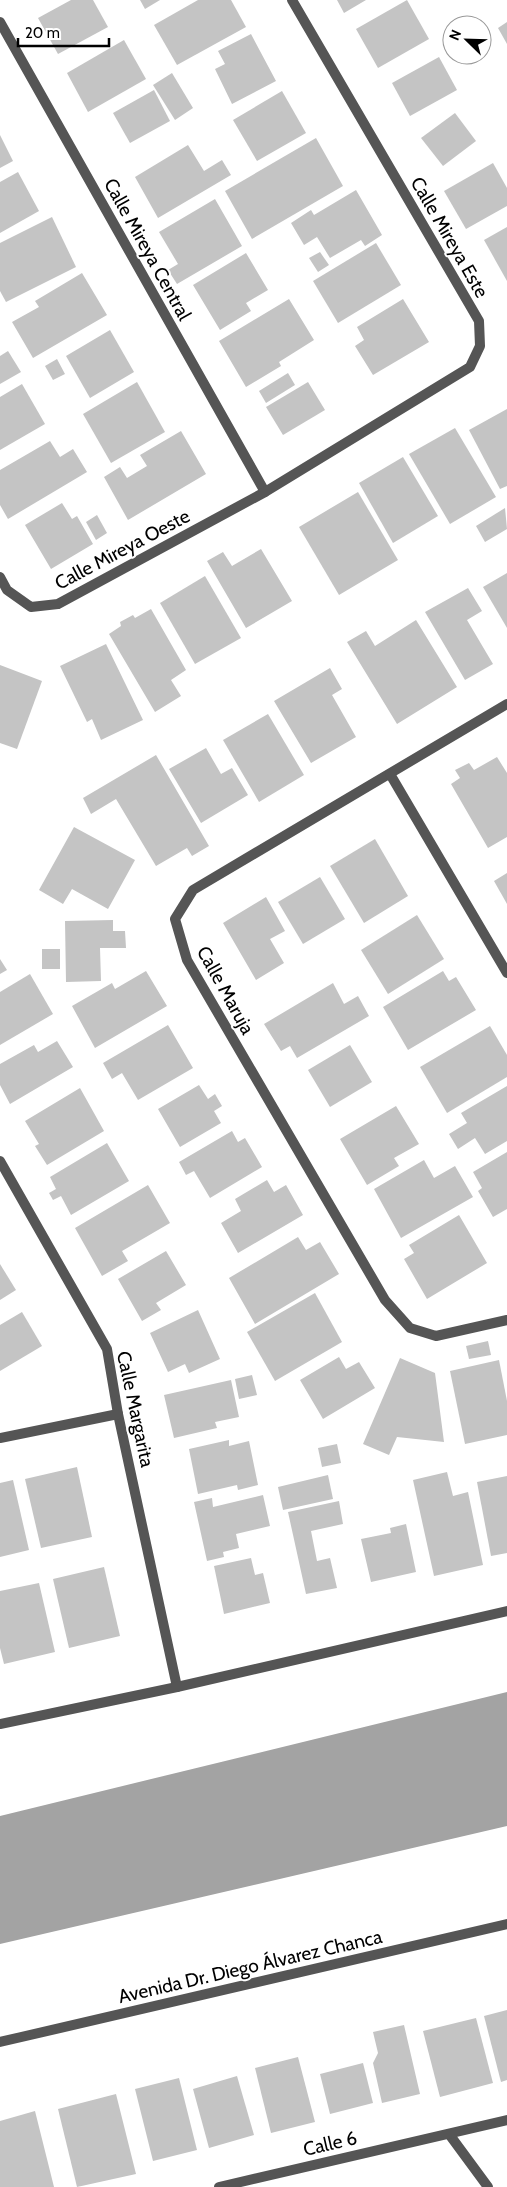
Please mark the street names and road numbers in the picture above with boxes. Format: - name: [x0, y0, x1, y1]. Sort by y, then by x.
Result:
- street label: Calle Mireya Este: [406, 173, 494, 302]
- street label: Calle Mireya Central: [99, 174, 196, 325]
- street label: Calle Mireya Oeste: [51, 504, 194, 595]
- street label: Calle Maruja: [192, 942, 259, 1038]
- street label: Calle Margarita: [112, 1349, 159, 1469]
- street label: Avenida Dr. Diego Álvarez Chanca: [116, 1924, 384, 2008]
- street label: Calle 6: [301, 2126, 359, 2161]

